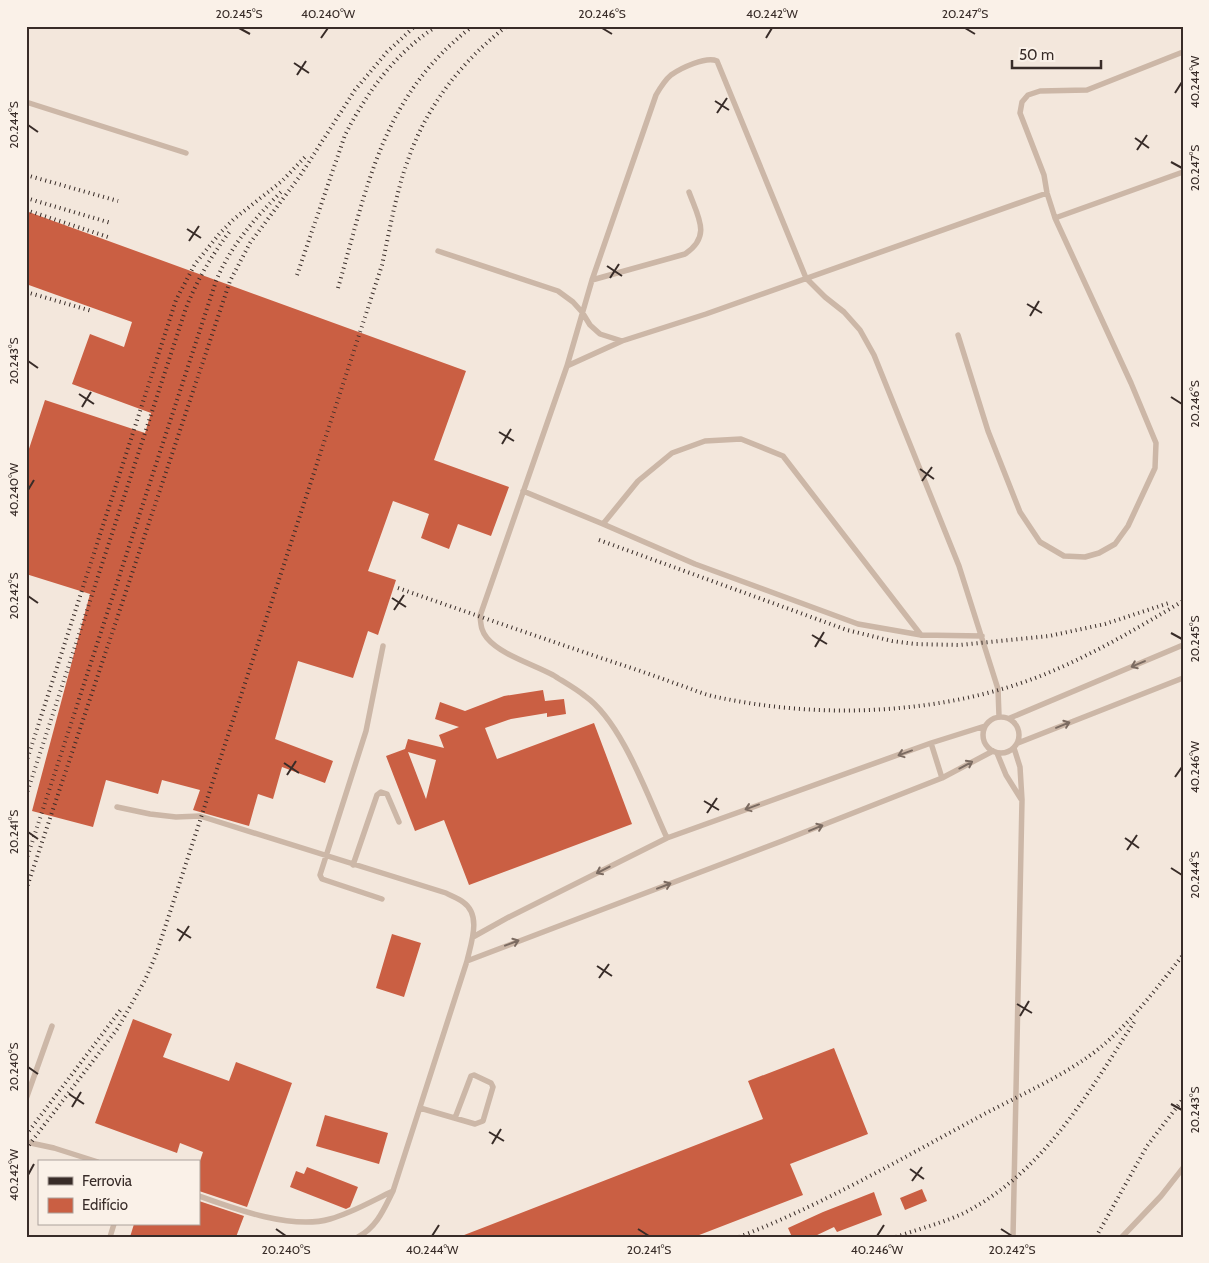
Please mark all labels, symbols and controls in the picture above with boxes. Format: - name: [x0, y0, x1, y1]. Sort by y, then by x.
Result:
- text: 20.245°S: [215, 6, 263, 21]
- text: 40.240°W: [301, 6, 356, 21]
- text: 20.246°S: [578, 6, 626, 21]
- text: 40.242°W: [746, 6, 799, 21]
- text: 20.247°S: [942, 6, 988, 21]
- scale bar: [1012, 38, 1100, 70]
- text: 50 m: [1019, 46, 1054, 64]
- text: 40.244°W: [1187, 55, 1202, 108]
- text: 20.244°S: [6, 101, 21, 149]
- text: 20.247°S: [1187, 145, 1202, 191]
- text: 20.243°S: [6, 337, 21, 385]
- text: 20.246°S: [1187, 380, 1202, 428]
- text: 40.240°W: [6, 462, 21, 517]
- text: 20.242°S: [6, 573, 21, 619]
- text: 20.245°S: [1187, 615, 1202, 663]
- one-way arrow: [1131, 659, 1146, 669]
- one-way arrow: [1055, 719, 1070, 728]
- text: 40.246°W: [1187, 740, 1202, 793]
- one-way arrow: [898, 748, 914, 758]
- one-way arrow: [958, 760, 973, 769]
- one-way arrow: [745, 803, 761, 812]
- text: 20.241°S: [6, 810, 21, 854]
- one-way arrow: [808, 822, 823, 832]
- text: 20.244°S: [1187, 851, 1202, 899]
- one-way arrow: [596, 866, 611, 875]
- one-way arrow: [656, 881, 672, 890]
- one-way arrow: [505, 938, 520, 947]
- text: 20.240°S: [6, 1042, 21, 1092]
- text: 20.243°S: [1187, 1086, 1202, 1134]
- text: 40.242°W: [6, 1148, 21, 1201]
- legend: [38, 1160, 200, 1226]
- text: Ferrovia: [82, 1172, 133, 1190]
- text: Edifício: [82, 1196, 128, 1214]
- text: 20.240°S: [261, 1242, 311, 1257]
- text: 40.244°W: [406, 1242, 459, 1257]
- text: 20.241°S: [627, 1242, 671, 1257]
- text: 40.246°W: [851, 1242, 904, 1257]
- text: 20.242°S: [989, 1242, 1035, 1257]

